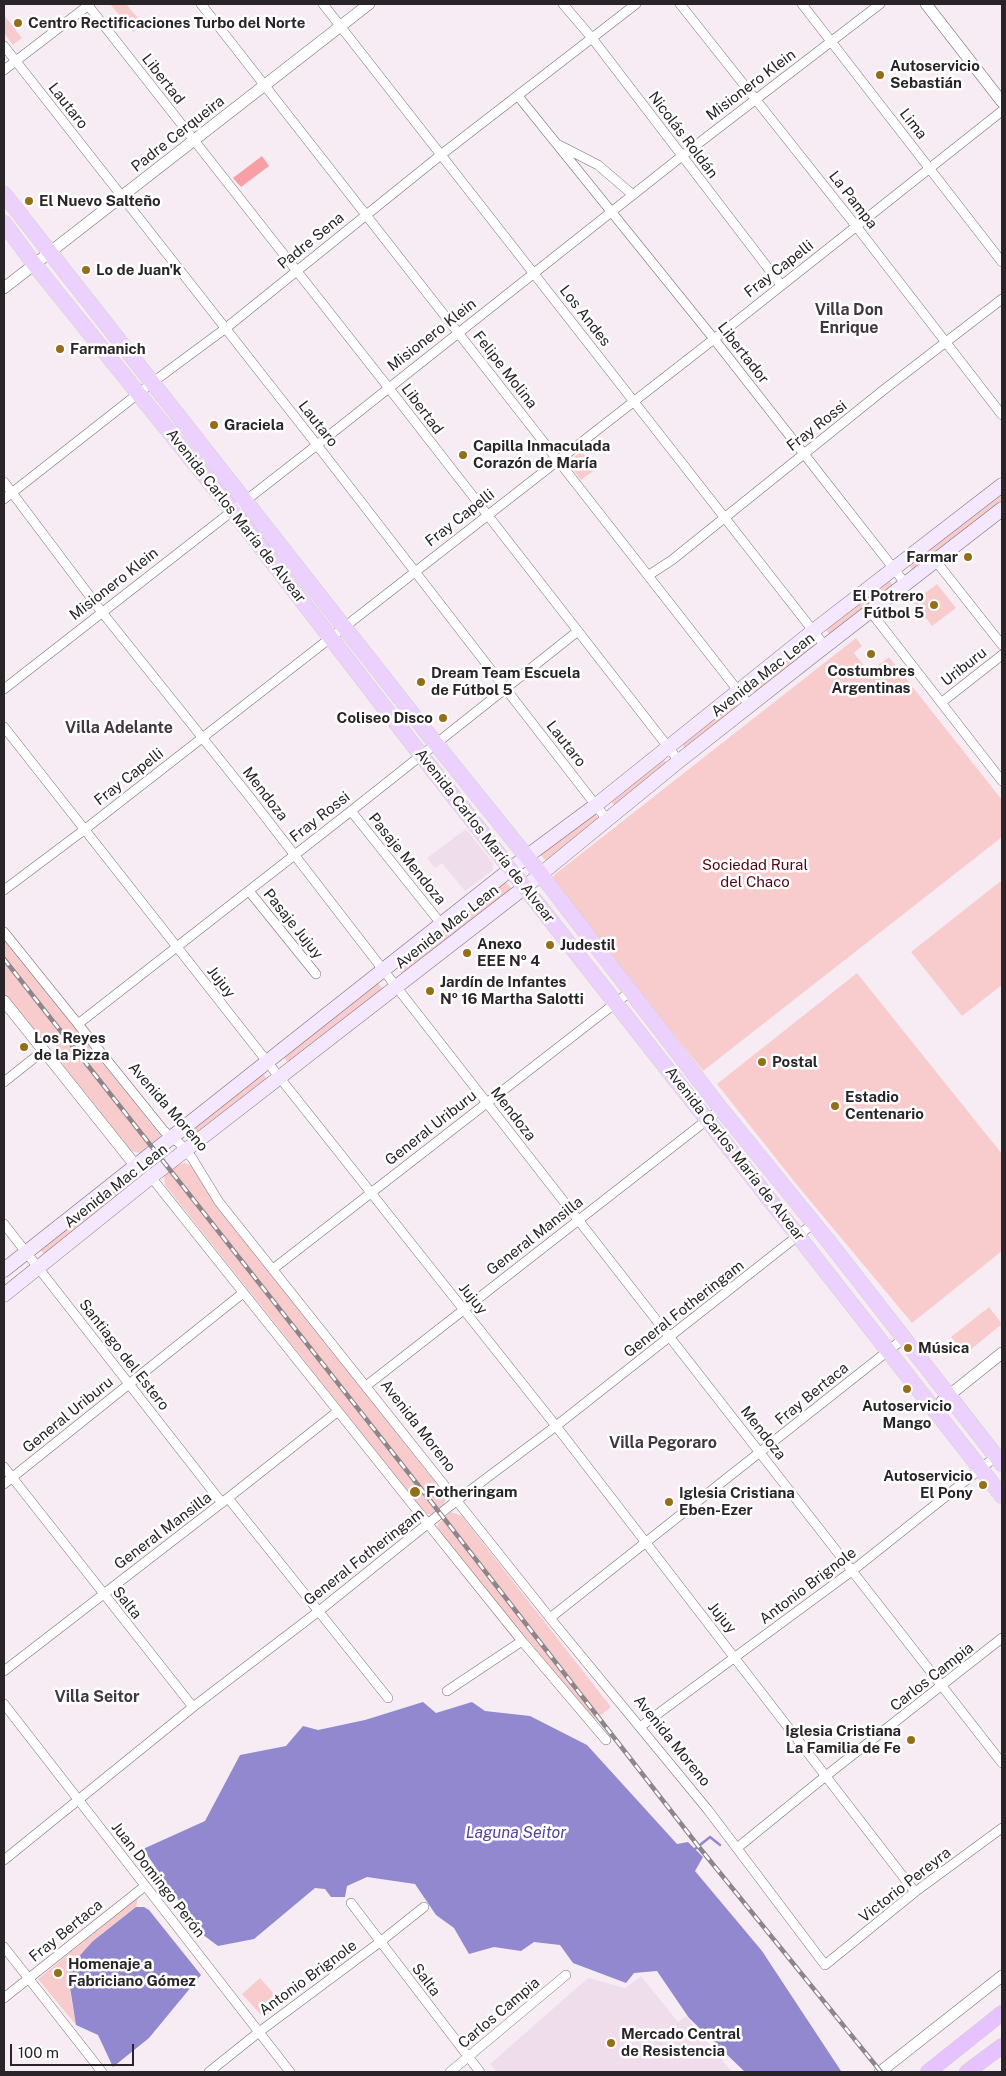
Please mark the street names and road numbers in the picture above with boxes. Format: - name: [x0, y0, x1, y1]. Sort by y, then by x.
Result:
- street label: Misionero Klein: [703, 46, 799, 124]
- street label: Libertad: [138, 50, 188, 108]
- street label: Lautaro: [44, 79, 92, 133]
- street label: Nicolás Roldán: [645, 88, 721, 182]
- street label: Padre Cerqueira: [128, 92, 228, 176]
- street label: Lima: [896, 105, 930, 143]
- street label: La Pampa: [825, 168, 881, 232]
- street label: Padre Sena: [274, 209, 348, 273]
- street label: Fray Capelli: [741, 236, 817, 302]
- street label: Los Andes: [556, 282, 614, 350]
- street label: Misionero Klein: [384, 295, 480, 375]
- street label: Libertador: [713, 319, 773, 387]
- street label: Felipe Molina: [469, 328, 541, 412]
- street label: Libertad: [397, 380, 447, 438]
- street label: Lautaro: [294, 397, 342, 451]
- street label: Fray Rossi: [783, 397, 851, 455]
- street label: Avenida Carlos María de Alvear: [162, 425, 310, 607]
- street label: Fray Capelli: [422, 485, 498, 551]
- street label: Misionero Klein: [66, 544, 162, 624]
- street label: Avenida Mac Lean: [708, 629, 818, 721]
- street label: Uriburu: [938, 644, 990, 690]
- street label: Lautaro: [542, 717, 590, 771]
- street label: Fray Capelli: [91, 744, 167, 810]
- street label: Avenida Carlos María de Alvear: [411, 745, 559, 927]
- street label: Mendoza: [238, 764, 292, 824]
- street label: Fray Rossi: [286, 788, 354, 846]
- street label: Pasaje Mendoza: [365, 810, 449, 908]
- street label: Avenida Mac Lean: [392, 881, 502, 973]
- street label: Pasaje Jujuy: [259, 885, 327, 963]
- street label: Jujuy: [203, 963, 239, 1001]
- street label: Avenida Moreno: [124, 1059, 212, 1155]
- street label: Avenida Carlos María de Alvear: [661, 1063, 809, 1245]
- street label: Mendoza: [486, 1084, 540, 1144]
- street label: General Uriburu: [382, 1087, 480, 1169]
- street label: Avenida Mac Lean: [61, 1140, 171, 1232]
- street label: General Mansilla: [483, 1193, 587, 1279]
- street label: General Fotheringam: [620, 1257, 748, 1361]
- street label: Jujuy: [455, 1280, 491, 1318]
- street label: Santiago del Estero: [75, 1296, 173, 1414]
- street label: Fray Bertaca: [772, 1359, 852, 1429]
- street label: General Uriburu: [19, 1373, 117, 1457]
- street label: Avenida Moreno: [376, 1376, 460, 1476]
- street label: Mendoza: [736, 1403, 790, 1463]
- street label: General Mansilla: [111, 1489, 215, 1573]
- street label: General Fotheringam: [300, 1505, 428, 1609]
- street label: Antonio Brignole: [756, 1544, 860, 1628]
- street label: Salta: [109, 1583, 145, 1623]
- street label: Jujuy: [704, 1599, 740, 1637]
- street label: Carlos Campia: [887, 1639, 977, 1715]
- street label: Avenida Moreno: [630, 1692, 714, 1790]
- street label: Juan Domingo Perón: [107, 1819, 209, 1941]
- street label: Victorio Pereyra: [856, 1844, 954, 1926]
- street label: Fray Bertaca: [26, 1896, 106, 1966]
- street label: Antonio Brignole: [256, 1937, 360, 2019]
- street label: Salta: [408, 1960, 444, 2000]
- street label: Carlos Campia: [455, 1974, 543, 2052]

